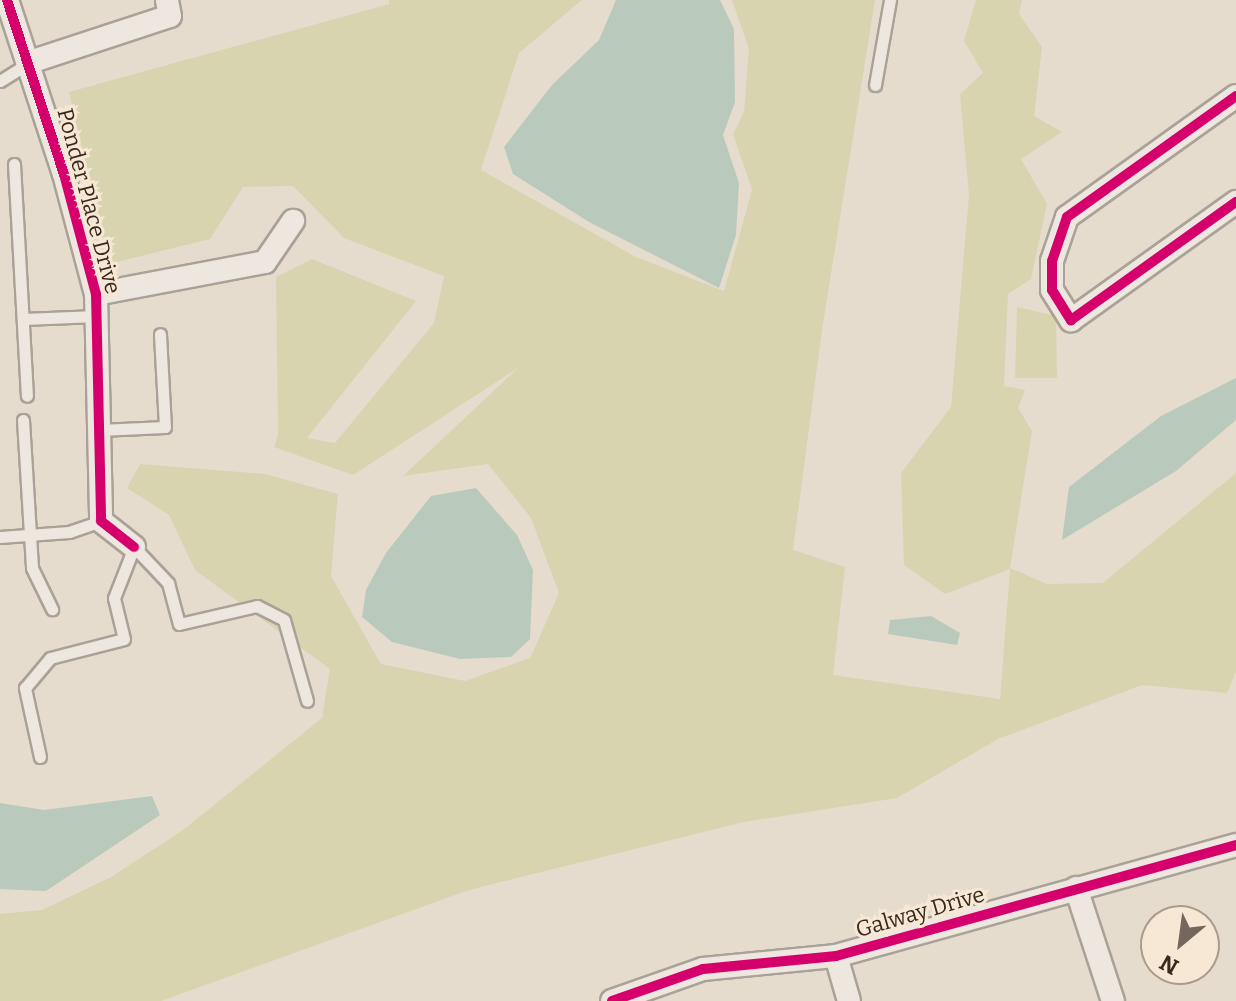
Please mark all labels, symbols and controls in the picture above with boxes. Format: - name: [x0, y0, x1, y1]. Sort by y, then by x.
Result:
- street label: Ponder Place Drive: [52, 105, 126, 297]
- street label: Galway Drive: [853, 881, 987, 943]
- north arrow: [1140, 905, 1220, 985]
- text: N: [1155, 949, 1183, 981]

